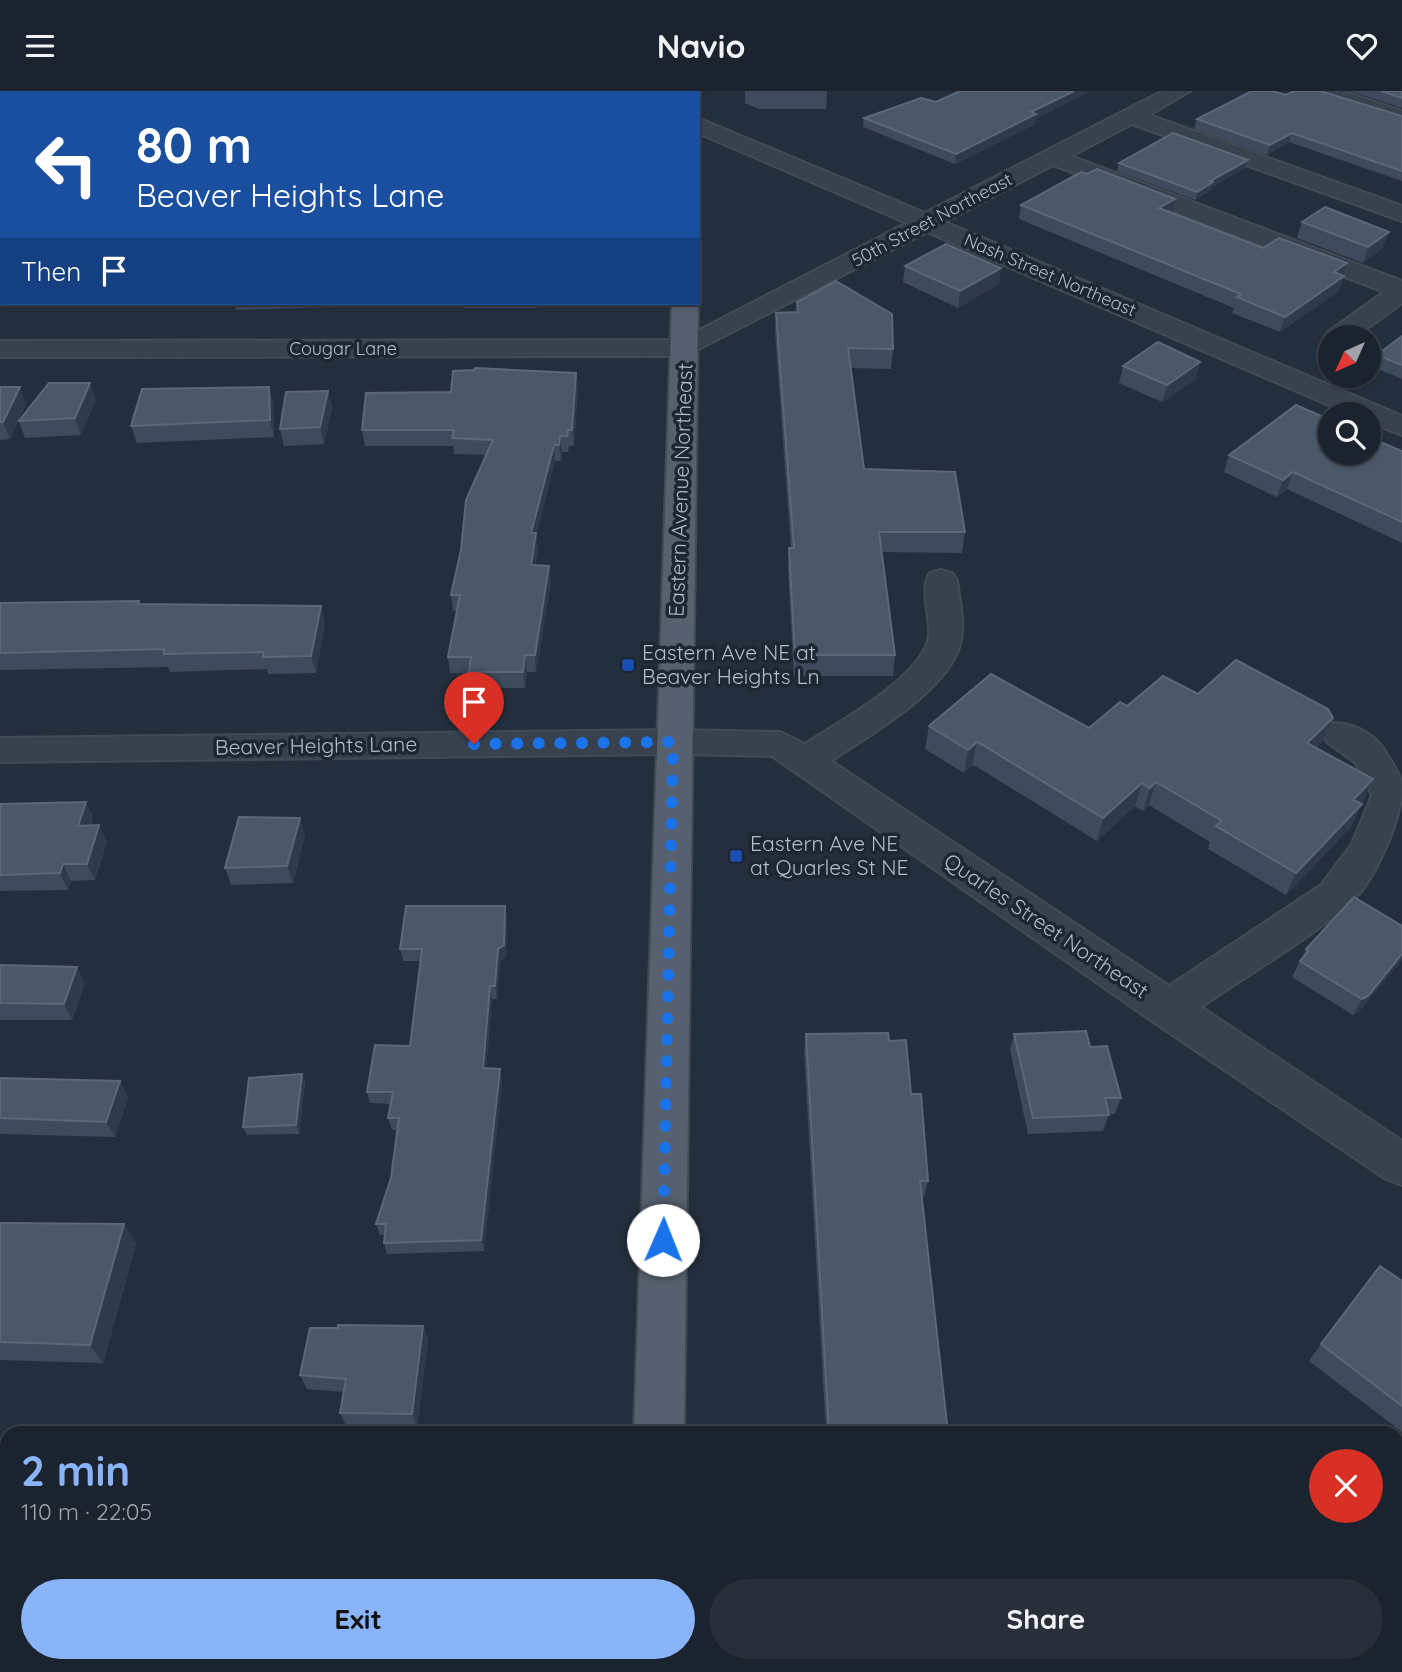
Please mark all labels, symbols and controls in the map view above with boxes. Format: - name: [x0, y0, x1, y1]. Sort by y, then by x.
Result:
- text: Navio: [657, 26, 745, 66]
- icon: menu: [21, 27, 59, 65]
- icon: heart: [1343, 27, 1381, 65]
- text: 80 m: [136, 114, 252, 175]
- icon: left: [21, 119, 112, 210]
- street label: 50th Street Northeast: [847, 167, 1016, 272]
- text: Beaver Heights Lane: [136, 175, 444, 215]
- street label: Nash Street Northeast: [961, 228, 1140, 321]
- icon: arrive: [95, 252, 133, 290]
- text: Then: [21, 255, 81, 288]
- north arrow: [1318, 325, 1381, 389]
- map controls: [1318, 325, 1381, 465]
- street label: Cougar Lane: [289, 337, 397, 360]
- street label: Eastern Avenue Northeast: [663, 363, 697, 617]
- button: search: [1318, 402, 1381, 465]
- place label: Eastern Ave NE at Beaver Heights Ln: [642, 639, 820, 689]
- marker: Eastern Ave NE at Beaver Heights Ln: [620, 657, 636, 673]
- pin: [444, 672, 504, 744]
- icon: arrive: [455, 683, 493, 721]
- street label: Beaver Heights Lane: [215, 730, 417, 760]
- place label: Eastern Ave NE at Quarles St NE: [750, 830, 909, 880]
- street label: Quarles Street Northeast: [939, 847, 1154, 1003]
- marker: Eastern Ave NE at Quarles St NE: [728, 848, 744, 864]
- position arrow: [626, 1203, 700, 1277]
- text: 2 min: [21, 1444, 130, 1497]
- button: close: [1309, 1449, 1383, 1523]
- text: 110 m · 22:05: [21, 1497, 152, 1526]
- button: Exit: [21, 1579, 695, 1659]
- button: Share: [709, 1579, 1383, 1659]

